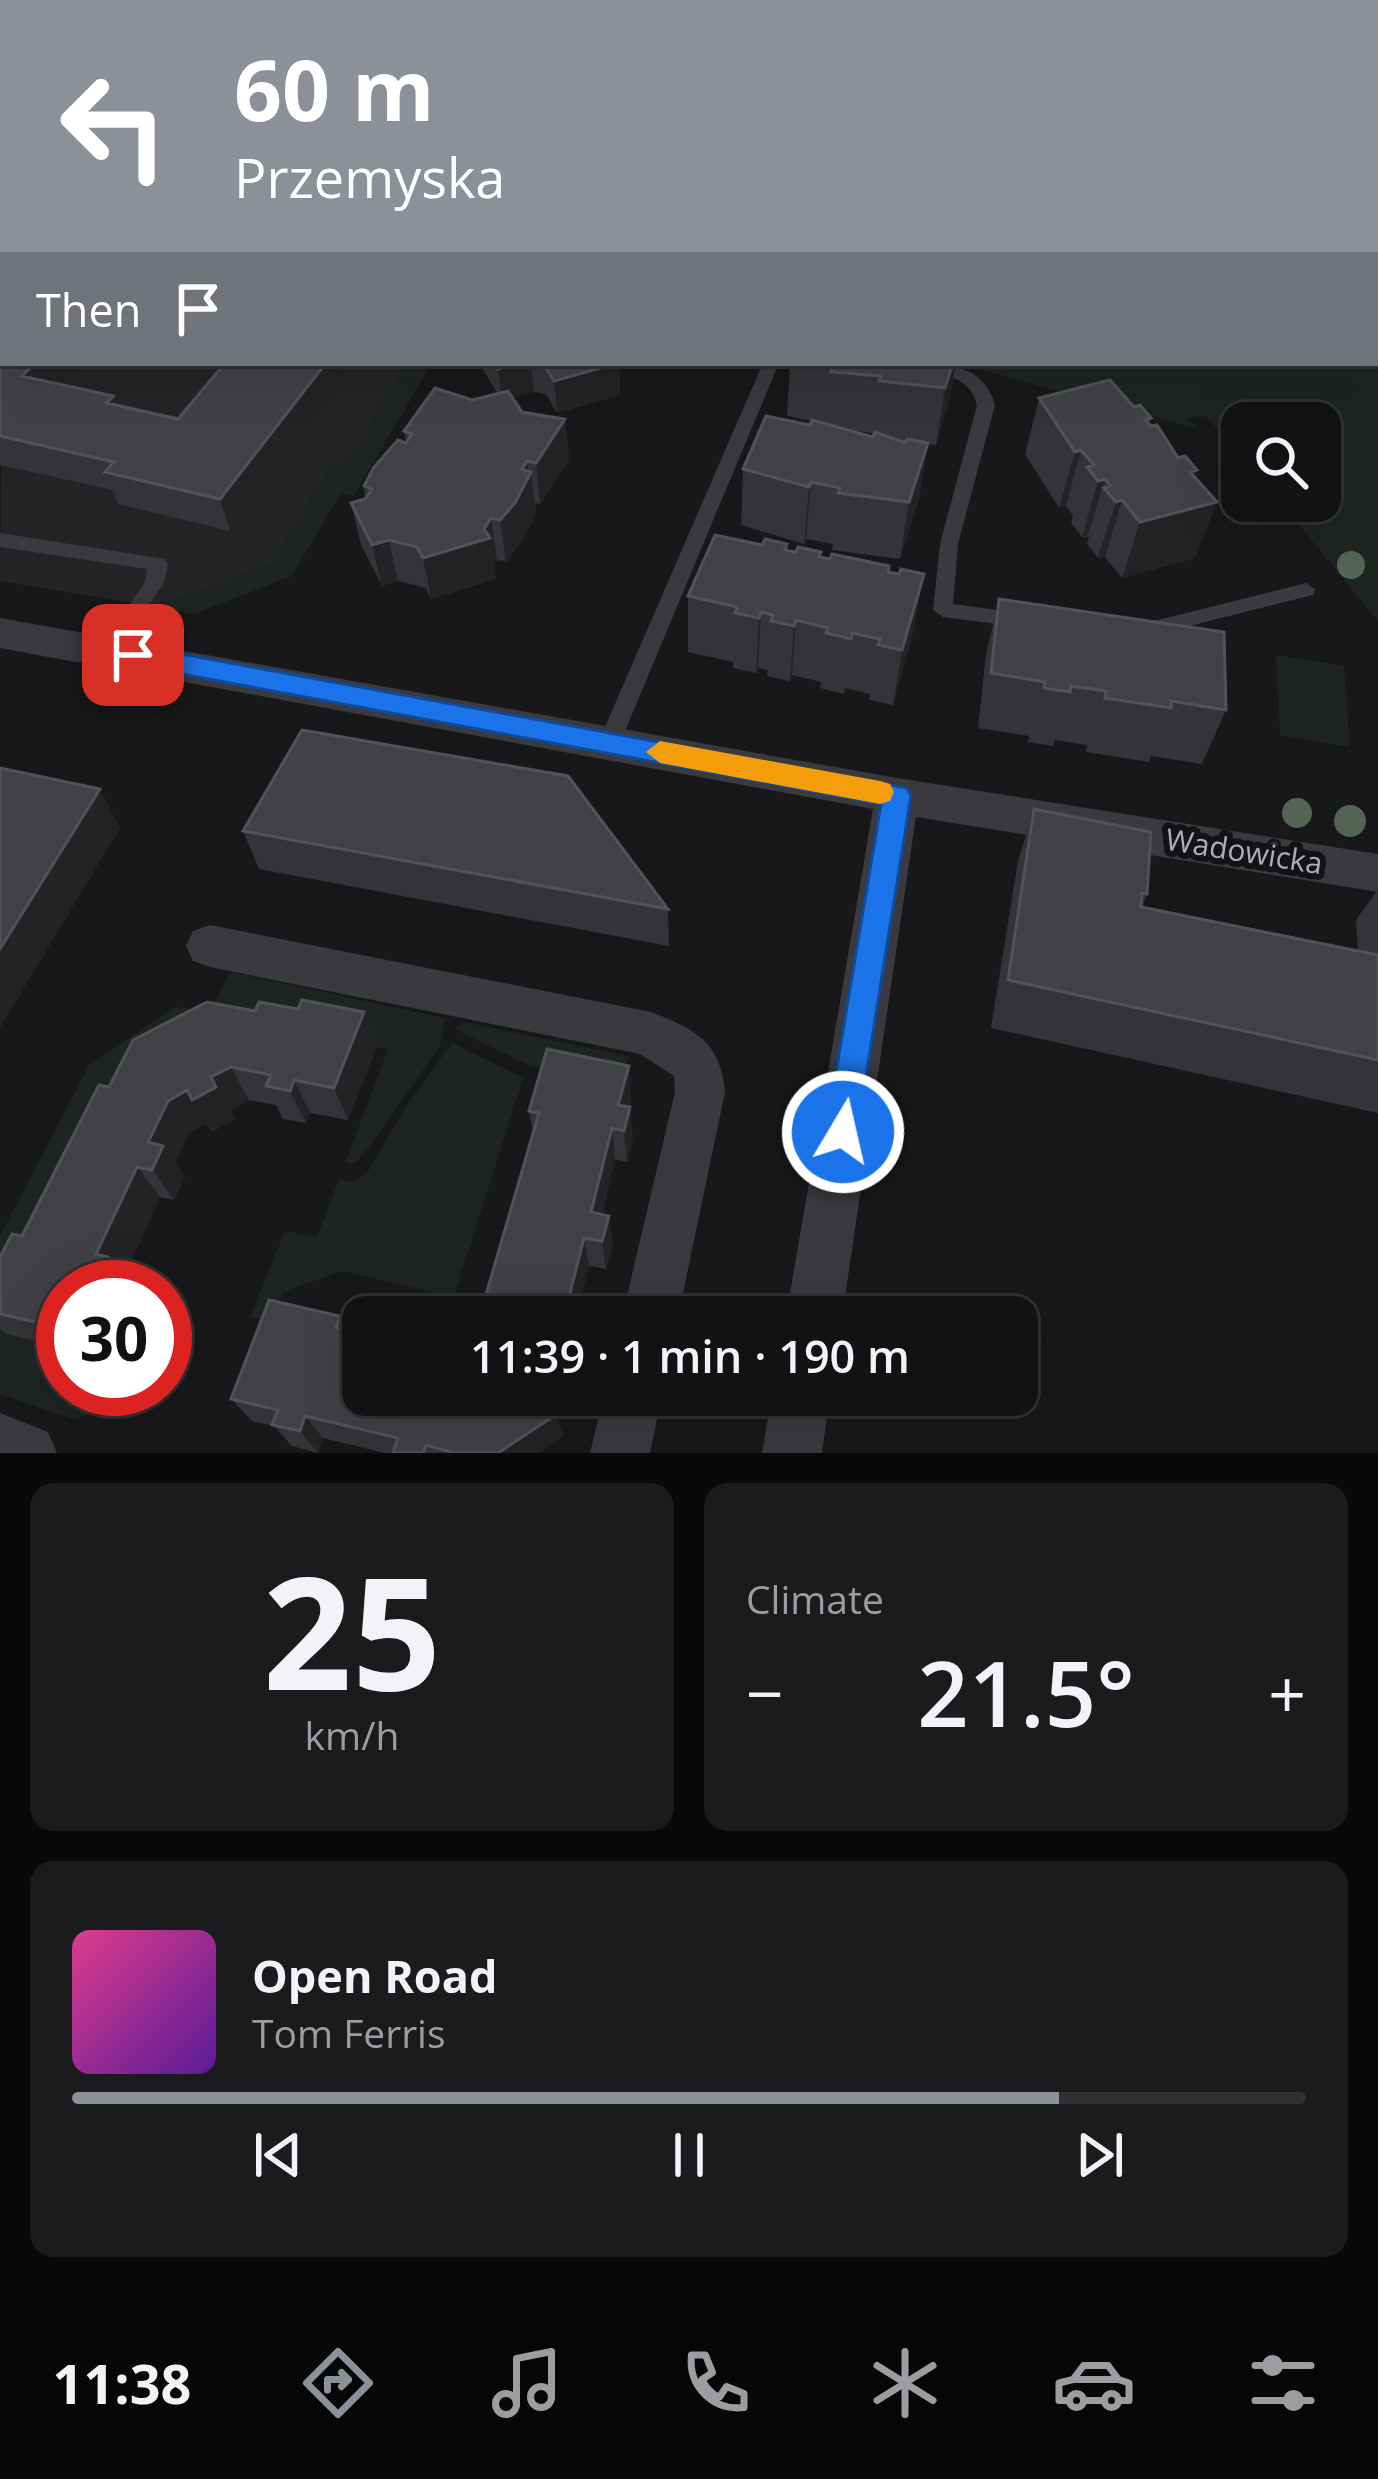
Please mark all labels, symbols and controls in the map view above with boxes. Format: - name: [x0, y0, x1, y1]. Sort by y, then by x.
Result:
- text: 60 m: [234, 31, 434, 146]
- icon: left: [36, 48, 192, 204]
- text: Przemyska: [234, 140, 505, 214]
- icon: arrive: [165, 276, 231, 342]
- text: Then: [36, 279, 141, 340]
- map controls: [1221, 402, 1341, 522]
- button: search: [1221, 402, 1341, 522]
- pin: [82, 604, 184, 706]
- icon: arrive: [100, 622, 166, 688]
- street label: Wadowicka: [1163, 818, 1326, 883]
- position arrow: [780, 1069, 906, 1195]
- speed limit sign: 30: [36, 1260, 192, 1416]
- text: 11:39 · 1 min · 190 m: [470, 1325, 910, 1386]
- text: 25: [263, 1523, 441, 1736]
- text: Climate: [746, 1572, 884, 1625]
- text: 21.5°: [917, 1631, 1135, 1753]
- text: −: [746, 1647, 784, 1737]
- text: +: [1268, 1647, 1306, 1737]
- text: km/h: [305, 1708, 399, 1761]
- text: Open Road: [252, 1945, 497, 2006]
- text: Tom Ferris: [252, 2006, 446, 2059]
- icon: previous: [245, 2122, 311, 2188]
- icon: pause: [656, 2122, 722, 2188]
- icon: next: [1067, 2122, 1133, 2188]
- icon: directions: [296, 2341, 380, 2425]
- icon: music: [485, 2341, 569, 2425]
- icon: phone: [674, 2341, 758, 2425]
- icon: climate: [863, 2341, 947, 2425]
- icon: car: [1052, 2341, 1136, 2425]
- icon: filters: [1241, 2341, 1325, 2425]
- text: 11:38: [53, 2346, 191, 2420]

